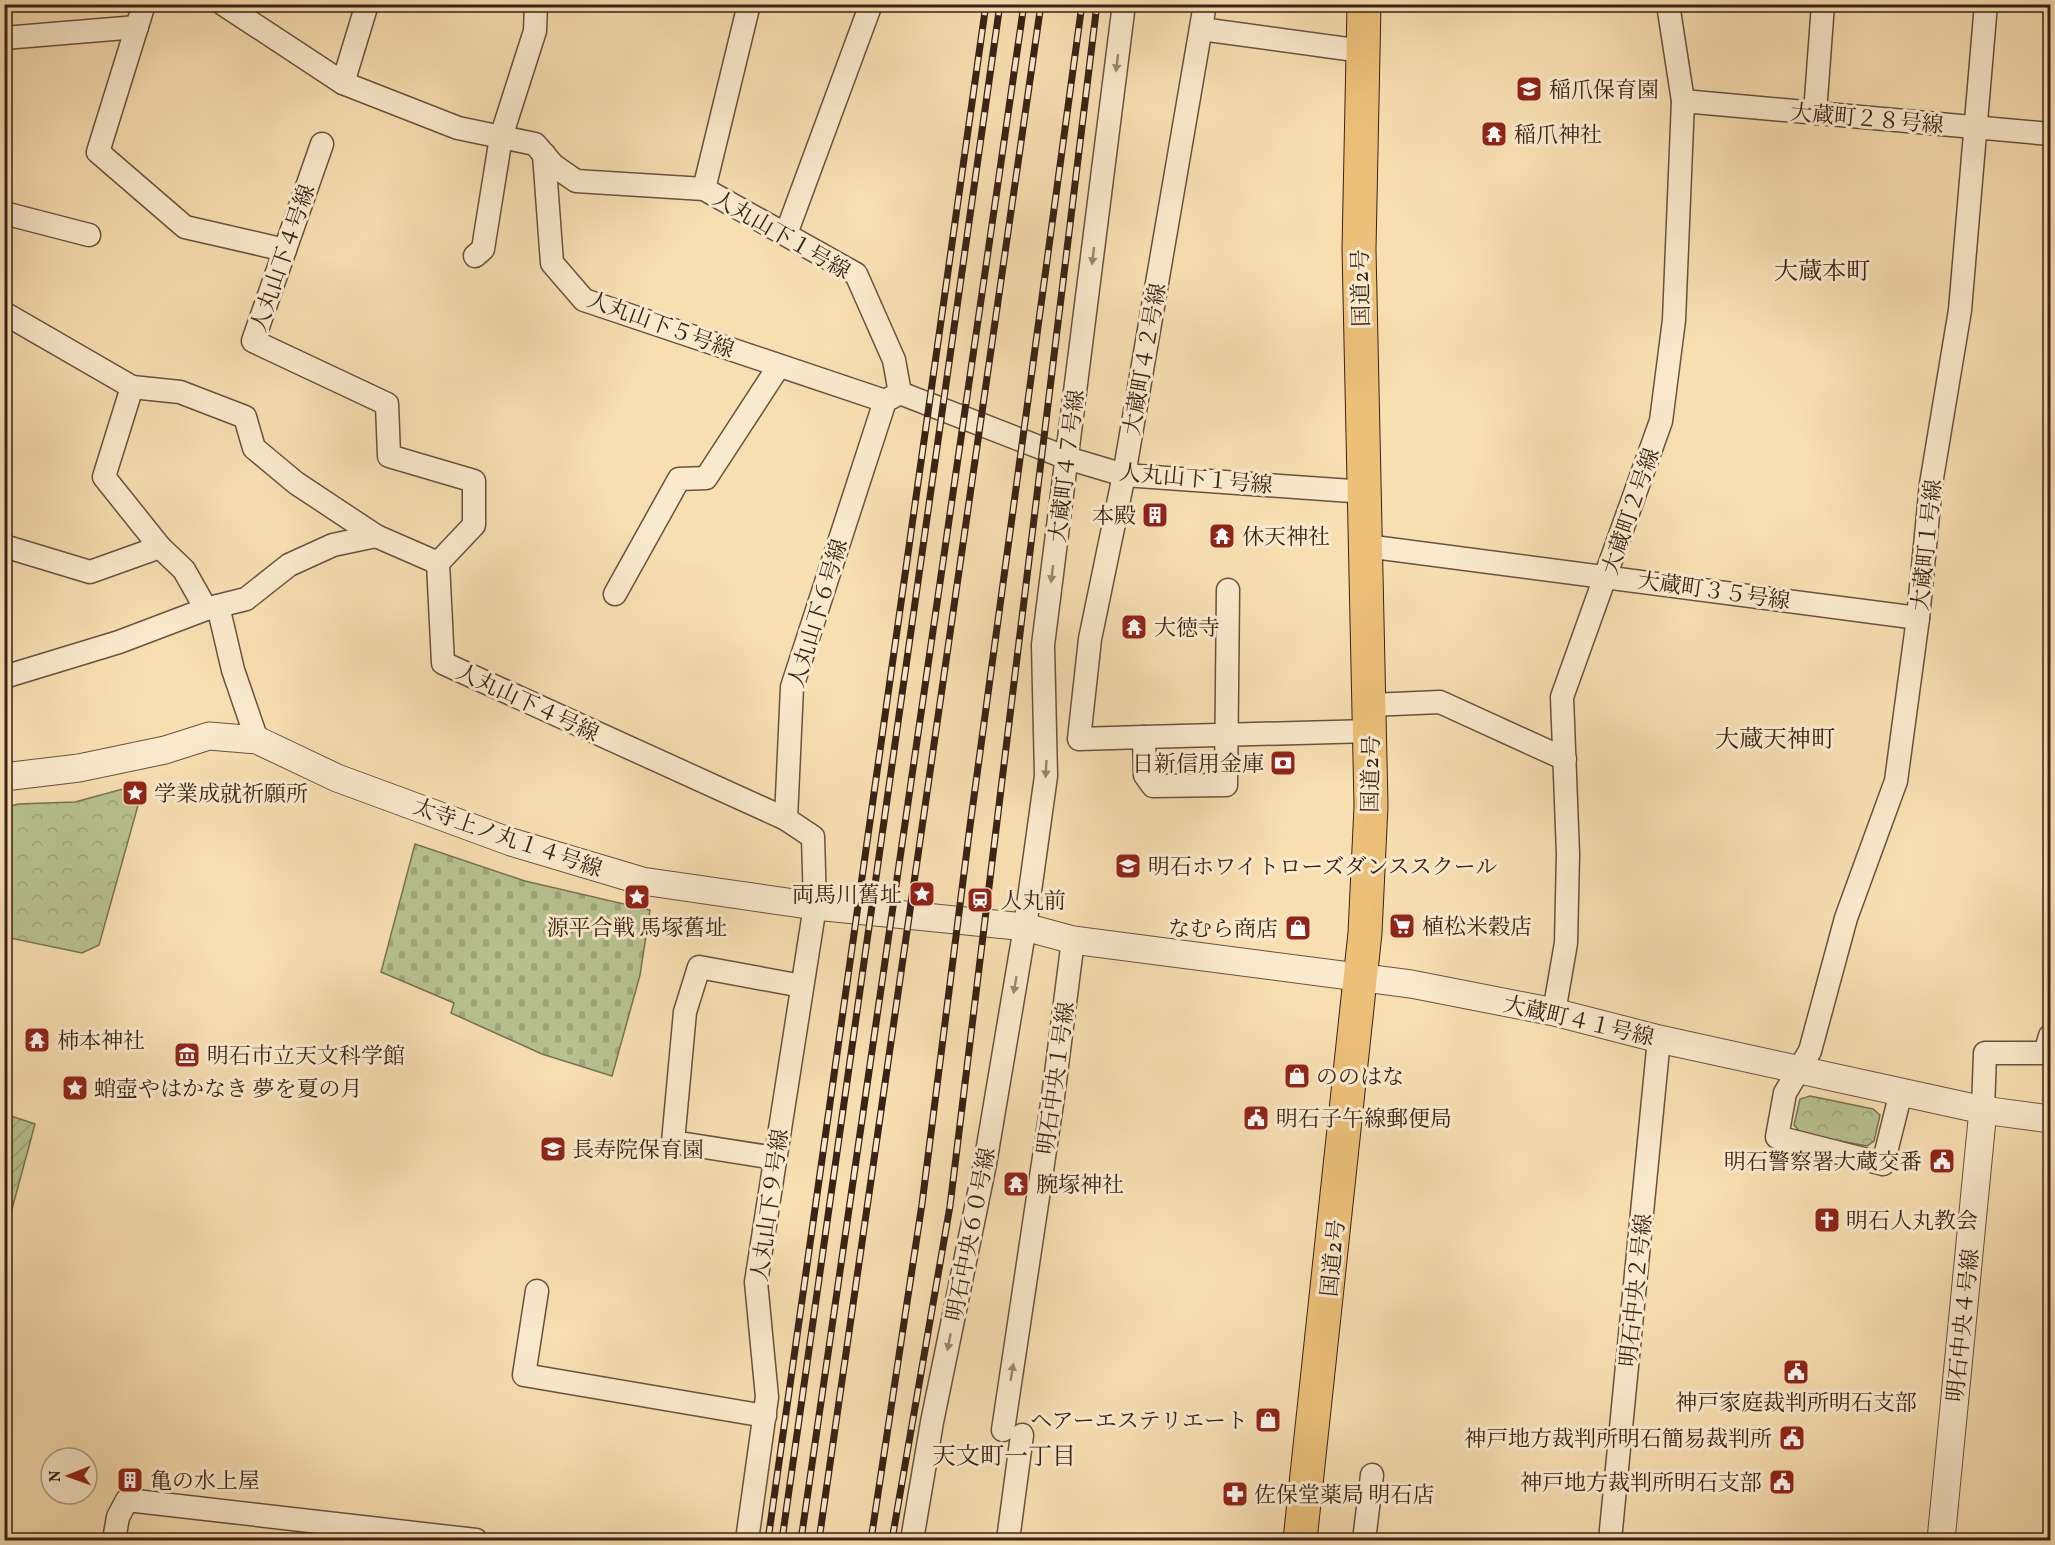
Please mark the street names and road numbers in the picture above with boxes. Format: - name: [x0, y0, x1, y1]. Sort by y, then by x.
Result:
- street label: 大蔵町２８号線: [1789, 98, 1945, 143]
- street label: 人丸山下４号線: [245, 181, 324, 337]
- street label: 人丸山下１号線: [706, 184, 855, 288]
- street label: 国道2号: [1346, 249, 1379, 327]
- street label: 大蔵町４２号線: [1118, 281, 1175, 438]
- street label: 人丸山下５号線: [582, 285, 738, 367]
- street label: 大蔵町４７号線: [1044, 388, 1093, 545]
- street label: 大蔵町２号線: [1596, 444, 1669, 579]
- street label: 人丸山下１号線: [1118, 458, 1274, 503]
- street label: 大蔵町１号線: [1906, 478, 1951, 613]
- street label: 人丸山下６号線: [782, 536, 857, 692]
- street label: 大蔵町３５号線: [1635, 566, 1792, 619]
- street label: 人丸山下４号線: [451, 658, 603, 751]
- street label: 国道2号: [1356, 735, 1389, 813]
- street label: 太寺上ノ丸１４号線: [409, 792, 606, 886]
- street label: 大蔵町４１号線: [1500, 990, 1657, 1055]
- street label: 明石中央１号線: [1031, 1000, 1084, 1157]
- street label: 人丸山下９号線: [745, 1127, 798, 1284]
- street label: 明石中央６０号線: [940, 1145, 1004, 1324]
- street label: 明石中央２号線: [1614, 1212, 1661, 1368]
- street label: 国道2号: [1315, 1218, 1354, 1299]
- street label: 明石中央４号線: [1941, 1247, 1988, 1403]

